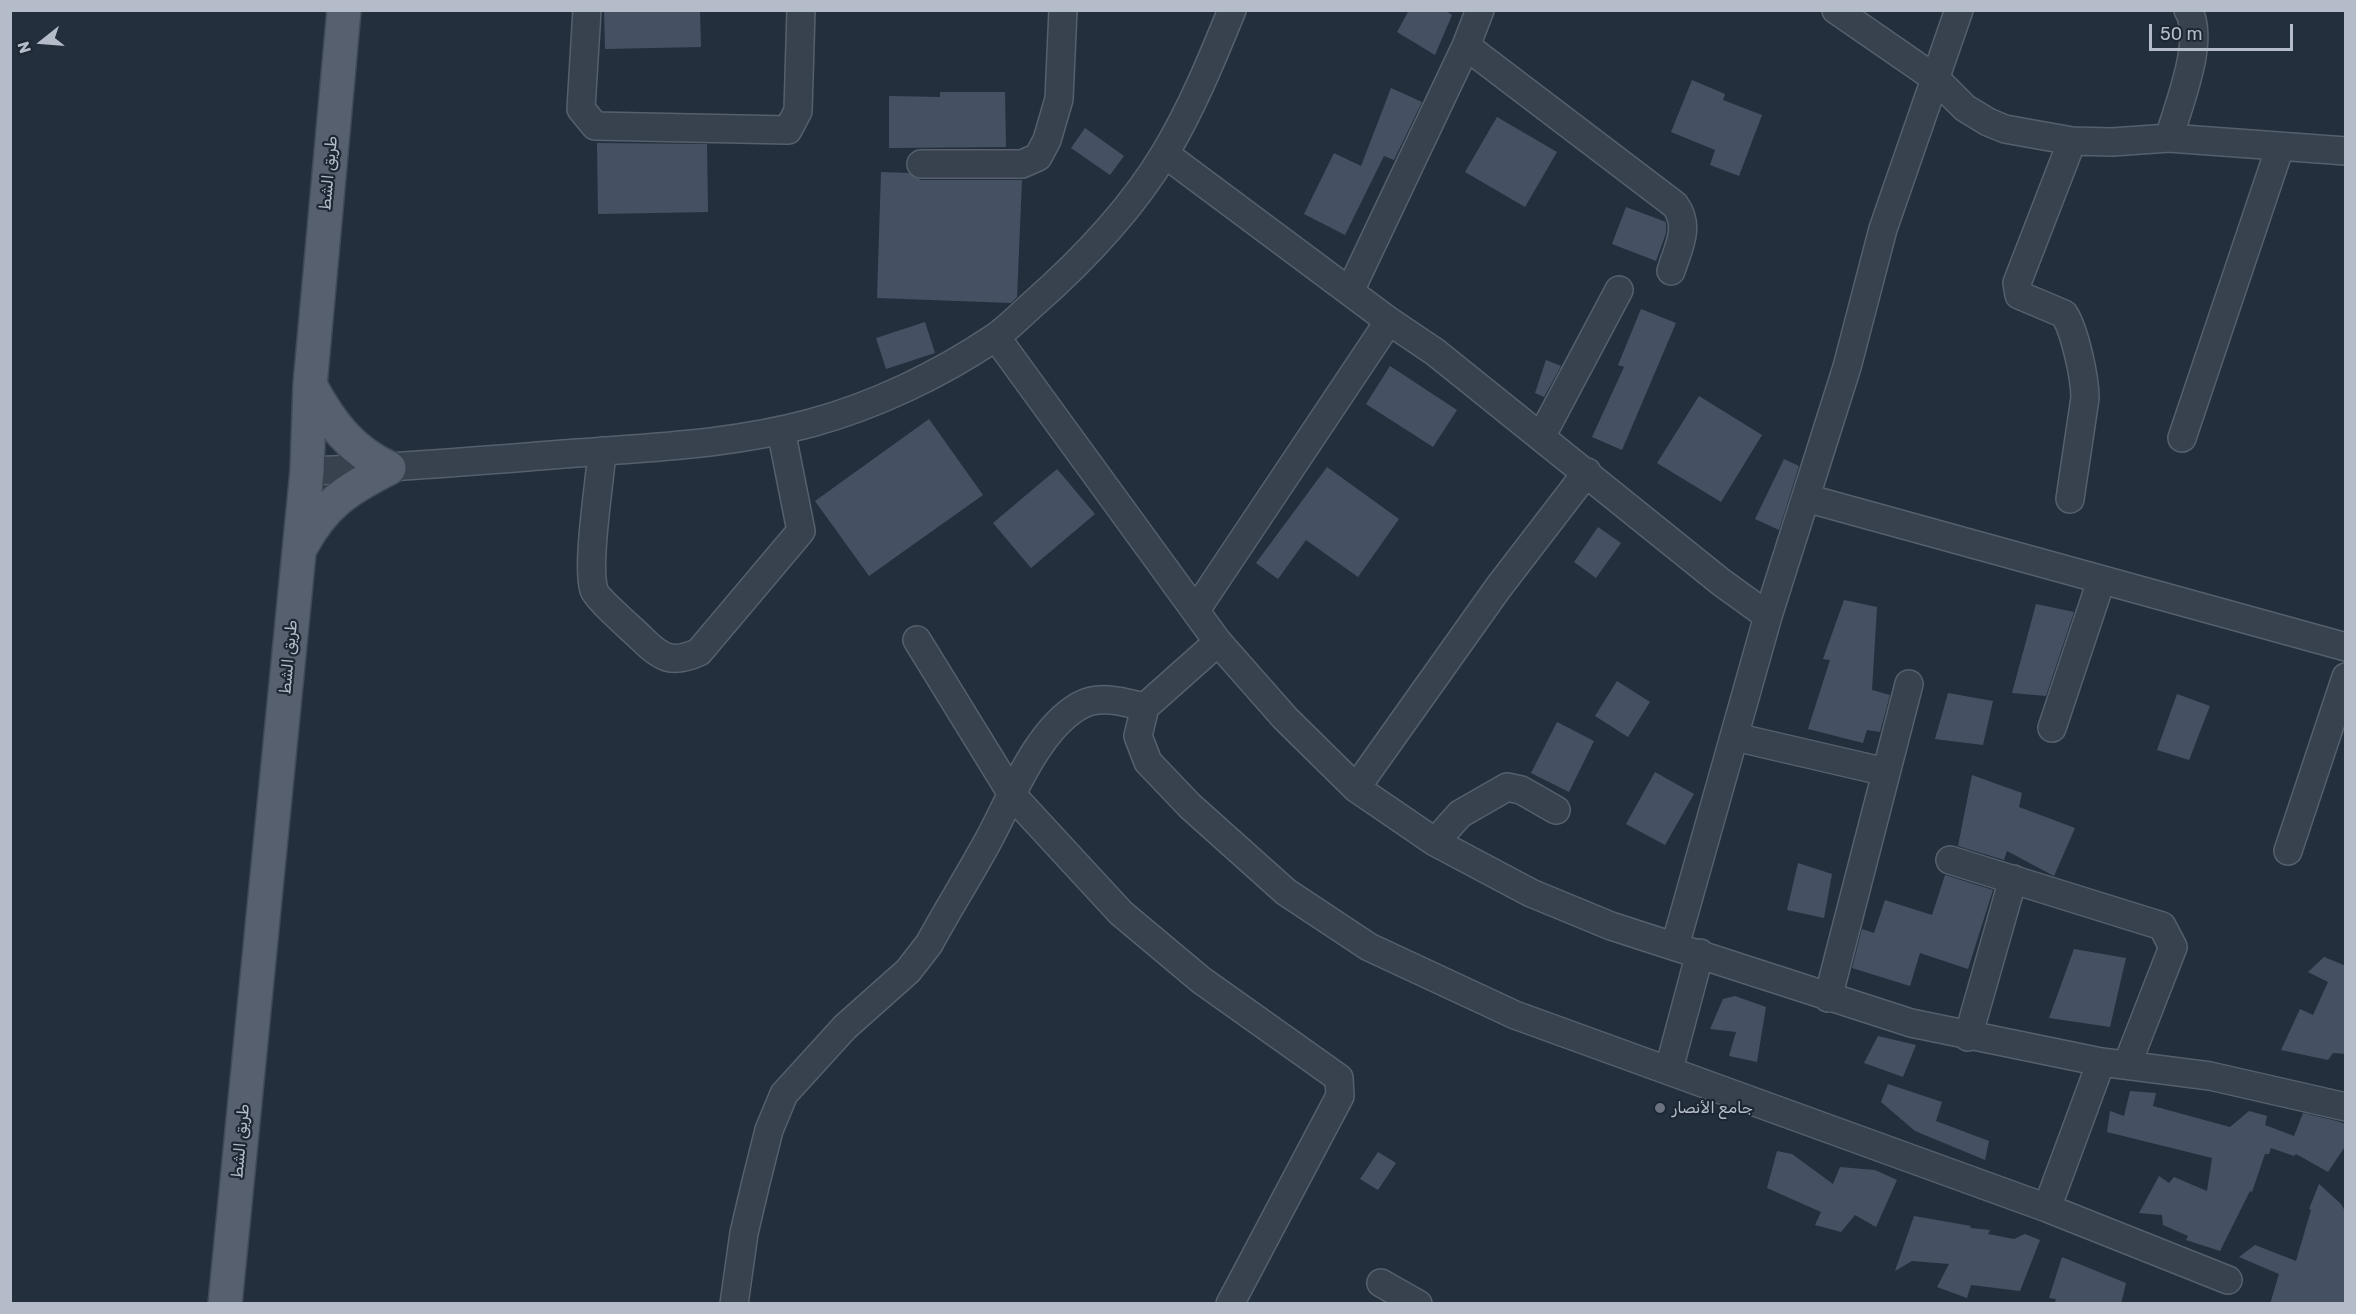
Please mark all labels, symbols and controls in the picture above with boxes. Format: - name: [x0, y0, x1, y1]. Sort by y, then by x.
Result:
- north arrow: [12, 12, 72, 72]
- scale bar: [2152, 12, 2296, 50]
- text: 50 m: [2160, 23, 2203, 45]
- text: N: [14, 39, 35, 56]
- street label: طريق الشط: [316, 135, 342, 211]
- street label: طريق الشط: [276, 619, 302, 695]
- place label: جامع الأنصار: [1672, 1098, 1753, 1118]
- marker: جامع الأنصار: [1653, 1101, 1667, 1115]
- street label: طريق الشط: [228, 1103, 254, 1179]

